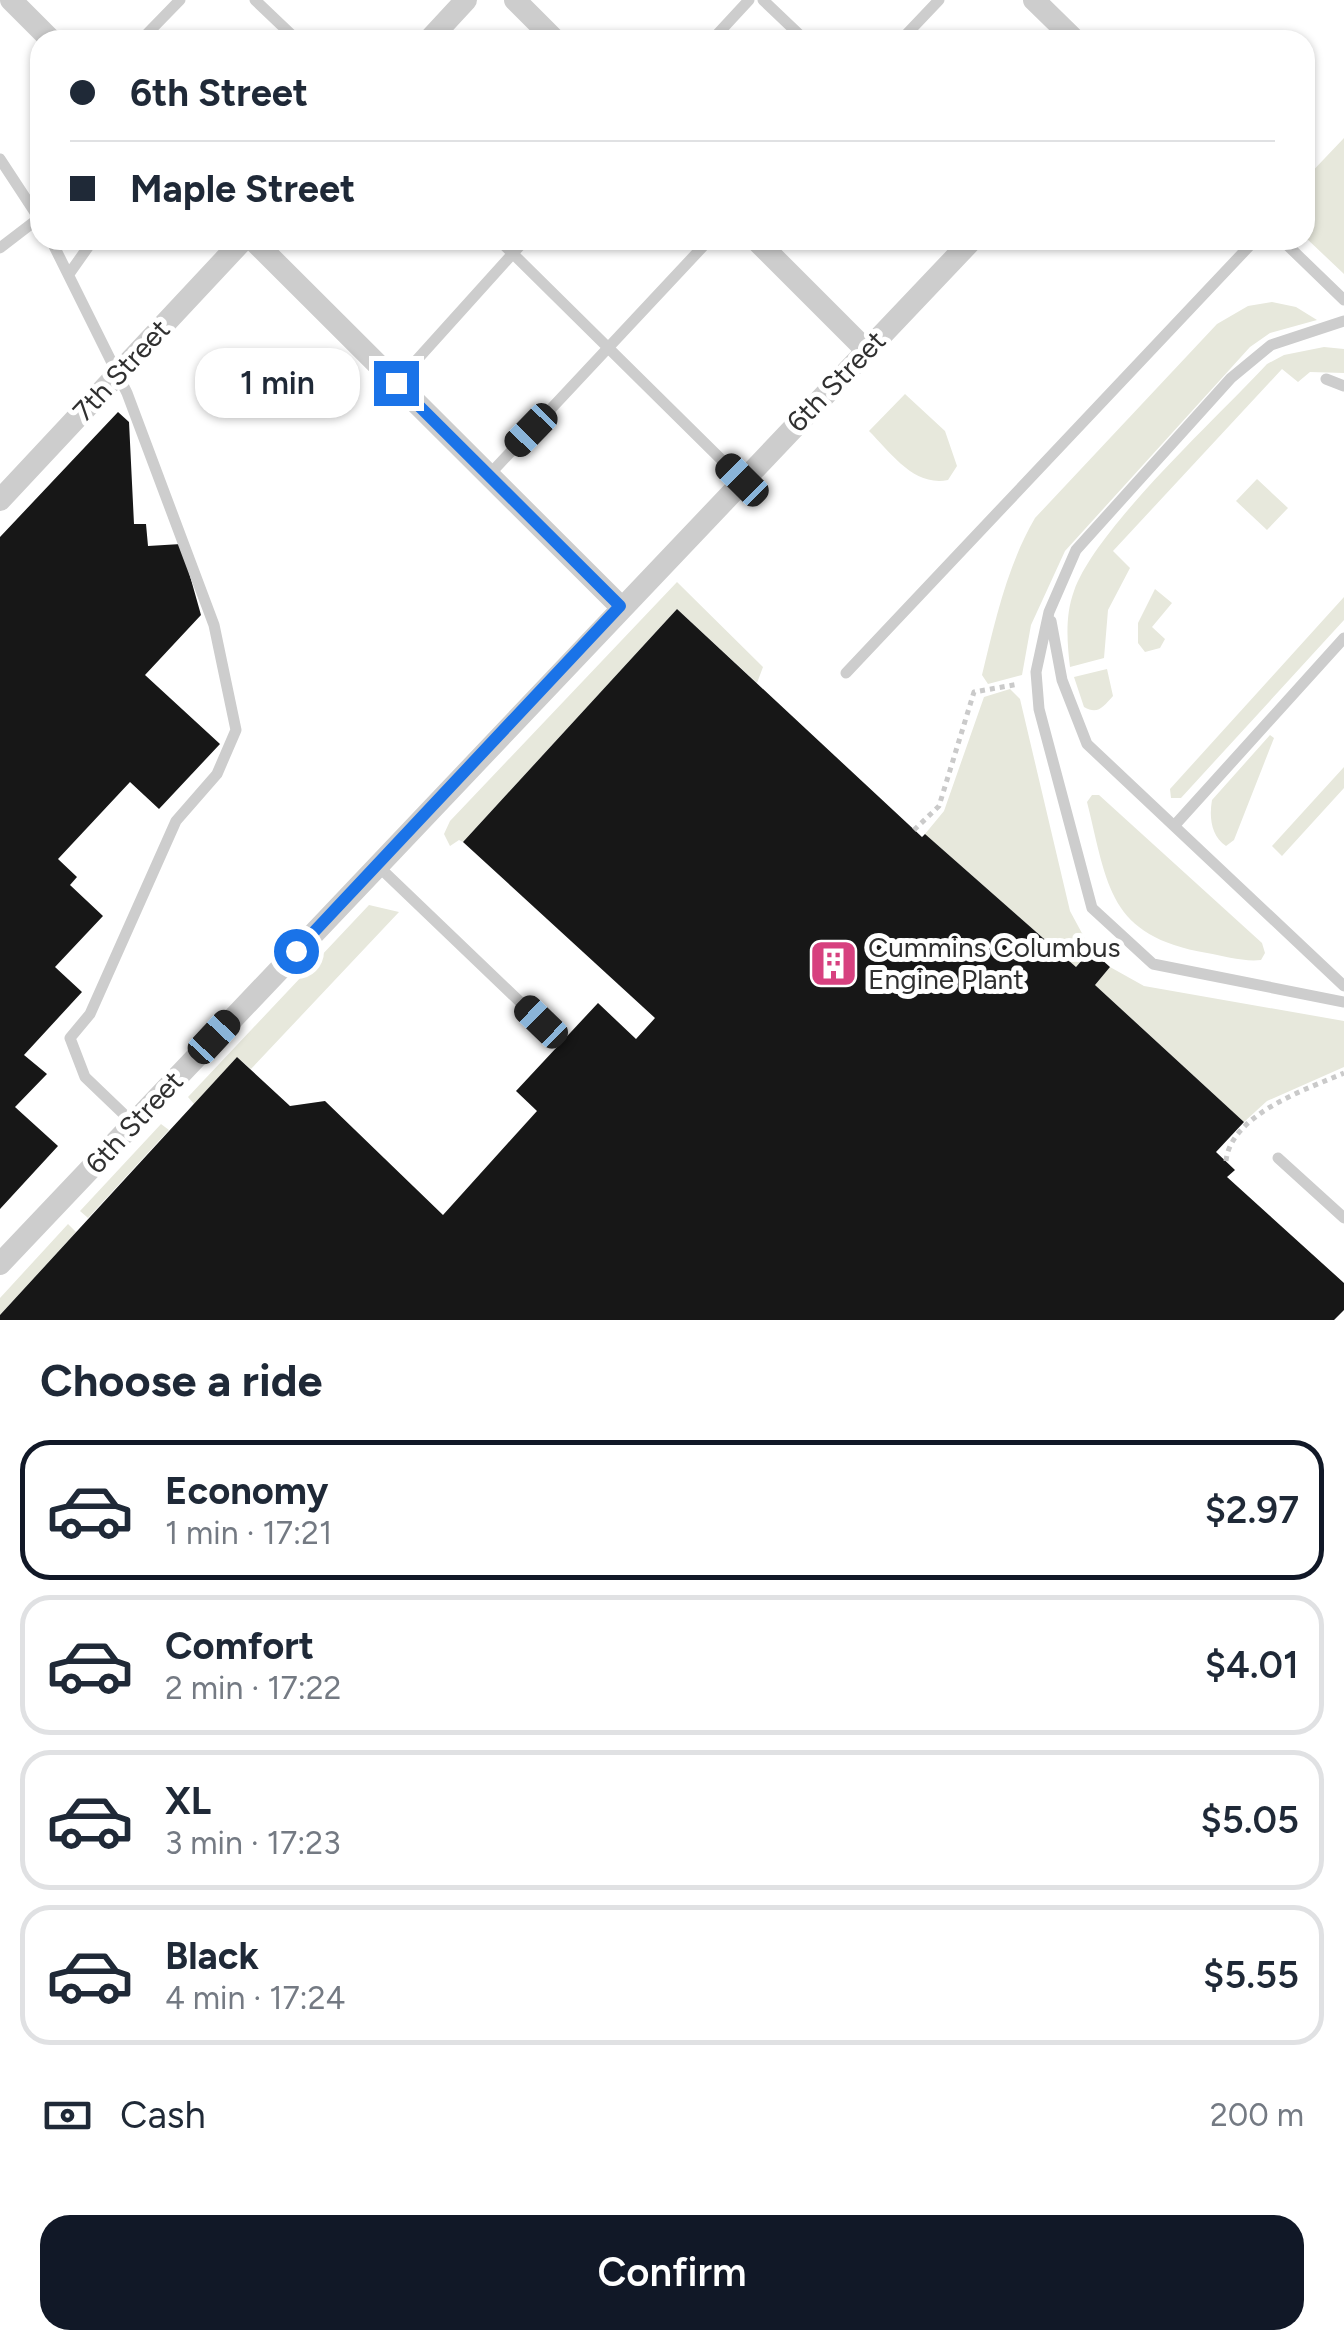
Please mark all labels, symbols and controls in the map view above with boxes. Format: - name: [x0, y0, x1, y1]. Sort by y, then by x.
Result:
- text: 6th Street: [130, 70, 308, 116]
- text: Maple Street: [130, 166, 355, 212]
- street label: 7th Street: [65, 312, 177, 428]
- street label: 6th Street: [780, 323, 892, 439]
- callout: 1 min: [196, 348, 361, 418]
- route end: [374, 361, 419, 406]
- text: 1 min: [240, 364, 315, 402]
- car: [499, 398, 563, 462]
- car: [710, 448, 774, 512]
- route start: [274, 929, 319, 974]
- place label: Cummins Columbus Engine Plant: [868, 930, 1121, 996]
- building icon: Cummins Columbus Engine Plant: [807, 937, 859, 989]
- car: [509, 990, 573, 1054]
- car: [183, 1005, 245, 1069]
- street label: 6th Street: [78, 1064, 190, 1180]
- text: Choose a ride: [40, 1353, 322, 1407]
- icon: car: [45, 1465, 135, 1555]
- text: Economy: [165, 1468, 328, 1514]
- text: $2.97: [1205, 1487, 1299, 1533]
- text: 1 min · 17:21: [165, 1514, 332, 1552]
- icon: car: [45, 1620, 135, 1710]
- text: Comfort: [165, 1623, 314, 1669]
- text: $4.01: [1205, 1642, 1299, 1688]
- text: 2 min · 17:22: [165, 1669, 342, 1707]
- icon: car: [45, 1775, 135, 1865]
- text: XL: [165, 1778, 211, 1824]
- text: $5.05: [1201, 1797, 1299, 1843]
- text: 3 min · 17:23: [165, 1824, 341, 1862]
- icon: car: [45, 1930, 135, 2020]
- text: Black: [165, 1933, 259, 1979]
- text: $5.55: [1203, 1952, 1299, 1998]
- text: 4 min · 17:24: [165, 1979, 345, 2017]
- icon: cash: [40, 2088, 95, 2143]
- text: Cash: [120, 2092, 206, 2138]
- text: 200 m: [1210, 2096, 1304, 2134]
- button: Confirm: [40, 2215, 1304, 2330]

